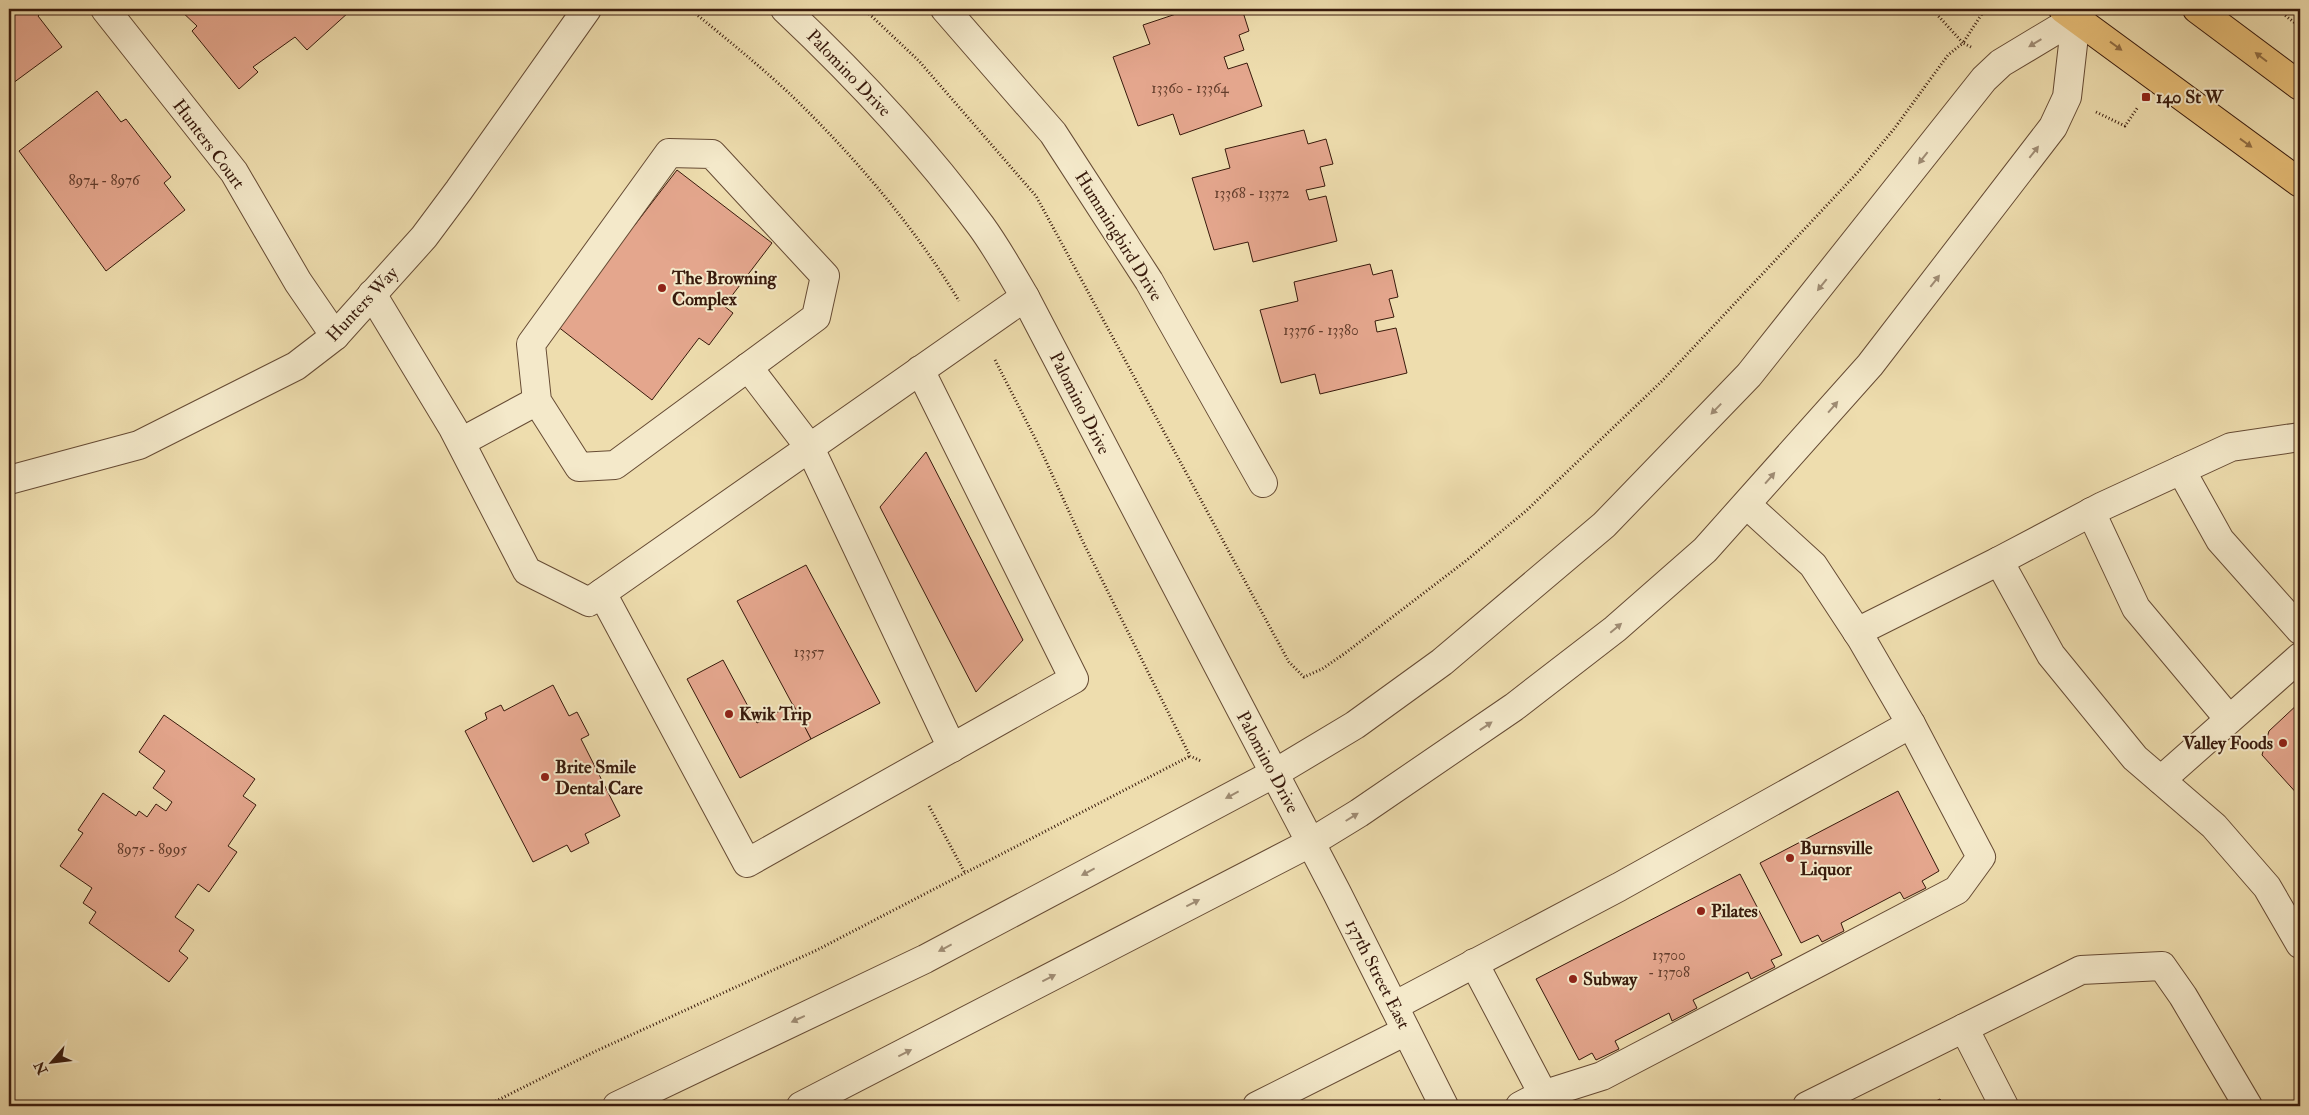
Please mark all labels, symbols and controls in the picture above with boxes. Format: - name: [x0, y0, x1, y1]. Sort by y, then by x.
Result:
- street label: Palomino Drive: [801, 25, 896, 122]
- one-way arrow: [2028, 38, 2041, 47]
- one-way arrow: [2109, 41, 2122, 52]
- one-way arrow: [2254, 52, 2268, 62]
- house number: 13360 - 13364: [1151, 79, 1230, 98]
- place label: 140 St W: [2156, 86, 2225, 109]
- marker: 140 St W: [2140, 91, 2152, 103]
- street label: Hunters Court: [167, 95, 250, 194]
- one-way arrow: [2239, 138, 2253, 148]
- one-way arrow: [2029, 146, 2039, 159]
- one-way arrow: [1917, 151, 1928, 164]
- street label: Hummingbird Drive: [1069, 167, 1168, 306]
- house number: 8974 - 8976: [68, 171, 141, 190]
- house number: 13368 - 13372: [1214, 184, 1290, 203]
- street label: Hunters Way: [322, 261, 404, 347]
- place label: The Browning Complex: [671, 267, 777, 311]
- one-way arrow: [1930, 274, 1940, 288]
- one-way arrow: [1816, 278, 1827, 291]
- marker: The Browning Complex: [656, 282, 668, 294]
- house number: 13376 - 13380: [1283, 321, 1359, 340]
- street label: Palomino Drive: [1044, 348, 1116, 459]
- one-way arrow: [1711, 402, 1723, 414]
- one-way arrow: [1827, 402, 1839, 414]
- one-way arrow: [1764, 473, 1776, 485]
- one-way arrow: [1610, 623, 1622, 634]
- house number: 13357: [794, 643, 824, 662]
- place label: Kwik Trip: [739, 703, 811, 726]
- street label: Palomino Drive: [1231, 707, 1304, 818]
- marker: Kwik Trip: [723, 708, 735, 720]
- one-way arrow: [1480, 721, 1493, 731]
- place label: Valley Foods: [2182, 732, 2273, 755]
- marker: Valley Foods: [2277, 737, 2289, 749]
- place label: Brite Smile Dental Care: [555, 756, 643, 800]
- marker: Brite Smile Dental Care: [539, 771, 551, 783]
- one-way arrow: [1225, 791, 1238, 800]
- one-way arrow: [1345, 812, 1359, 822]
- place label: Burnsville Liquor: [1800, 837, 1873, 881]
- house number: 8975 - 8995: [117, 840, 187, 859]
- marker: Burnsville Liquor: [1784, 852, 1796, 864]
- one-way arrow: [1081, 868, 1095, 876]
- one-way arrow: [1186, 899, 1200, 907]
- place label: Pilates: [1711, 900, 1758, 923]
- marker: Pilates: [1695, 905, 1707, 917]
- street label: 137th Street East: [1340, 915, 1415, 1033]
- one-way arrow: [937, 944, 952, 952]
- house number: 13700 - 13708: [1648, 946, 1690, 982]
- place label: Subway: [1583, 968, 1638, 991]
- marker: Subway: [1567, 973, 1579, 985]
- one-way arrow: [1042, 974, 1056, 982]
- one-way arrow: [791, 1015, 806, 1023]
- north arrow: [28, 1038, 78, 1088]
- one-way arrow: [897, 1049, 912, 1057]
- text: N: [30, 1058, 52, 1078]

